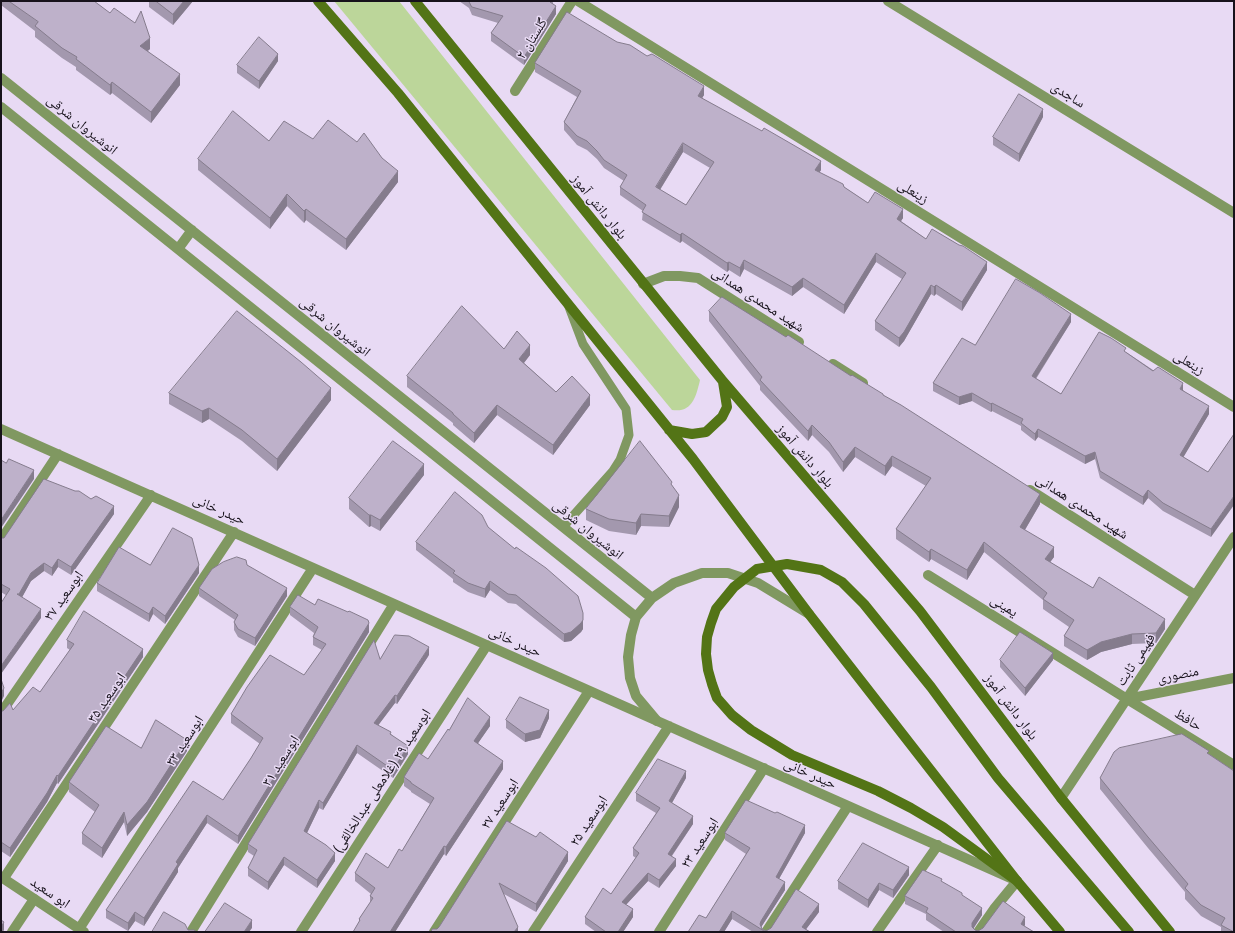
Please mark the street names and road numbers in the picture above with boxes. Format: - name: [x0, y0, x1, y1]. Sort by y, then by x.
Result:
- street label: گلستان ۲: [513, 15, 551, 63]
- street label: ساجدی: [1048, 78, 1088, 112]
- street label: انوشیروان شرقی: [43, 91, 121, 159]
- street label: بلوار دانش آموز: [568, 171, 630, 243]
- street label: زینعلی: [894, 176, 932, 208]
- street label: شهید محمدی همدانی: [709, 264, 807, 336]
- street label: انوشیروان شرقی: [296, 293, 374, 361]
- street label: زینعلی: [1170, 347, 1208, 379]
- street label: بلوار دانش آموز: [773, 421, 837, 491]
- street label: شهید محمدی همدانی: [1033, 471, 1131, 543]
- street label: حیدر خانی: [190, 491, 248, 529]
- street label: انوشیروان شرقی: [549, 496, 627, 564]
- street label: ابوسعید ۳۷: [41, 568, 87, 624]
- street label: یمینی: [987, 591, 1021, 621]
- street label: حیدر خانی: [486, 623, 544, 661]
- street label: فهیمی ثابت: [1113, 631, 1159, 689]
- street label: منصوری: [1156, 663, 1200, 687]
- street label: ابوسعید ۳۵: [84, 670, 130, 726]
- street label: بلوار دانش آموز: [981, 670, 1041, 744]
- street label: حافظ: [1171, 705, 1205, 735]
- street label: ابوسعید ۲۹ (غلامعلی عبدالخالقی): [329, 706, 435, 856]
- street label: ابوسعید ۳۳: [163, 713, 207, 769]
- street label: ابوسعید ۳۱: [259, 732, 303, 790]
- street label: حیدر خانی: [781, 755, 839, 793]
- street label: ابوسعید ۲۷: [478, 776, 522, 832]
- street label: ابوسعید ۲۵: [567, 793, 611, 849]
- street label: ابوسعید ۲۳: [678, 815, 722, 871]
- street label: ابو سعید: [27, 874, 73, 912]

